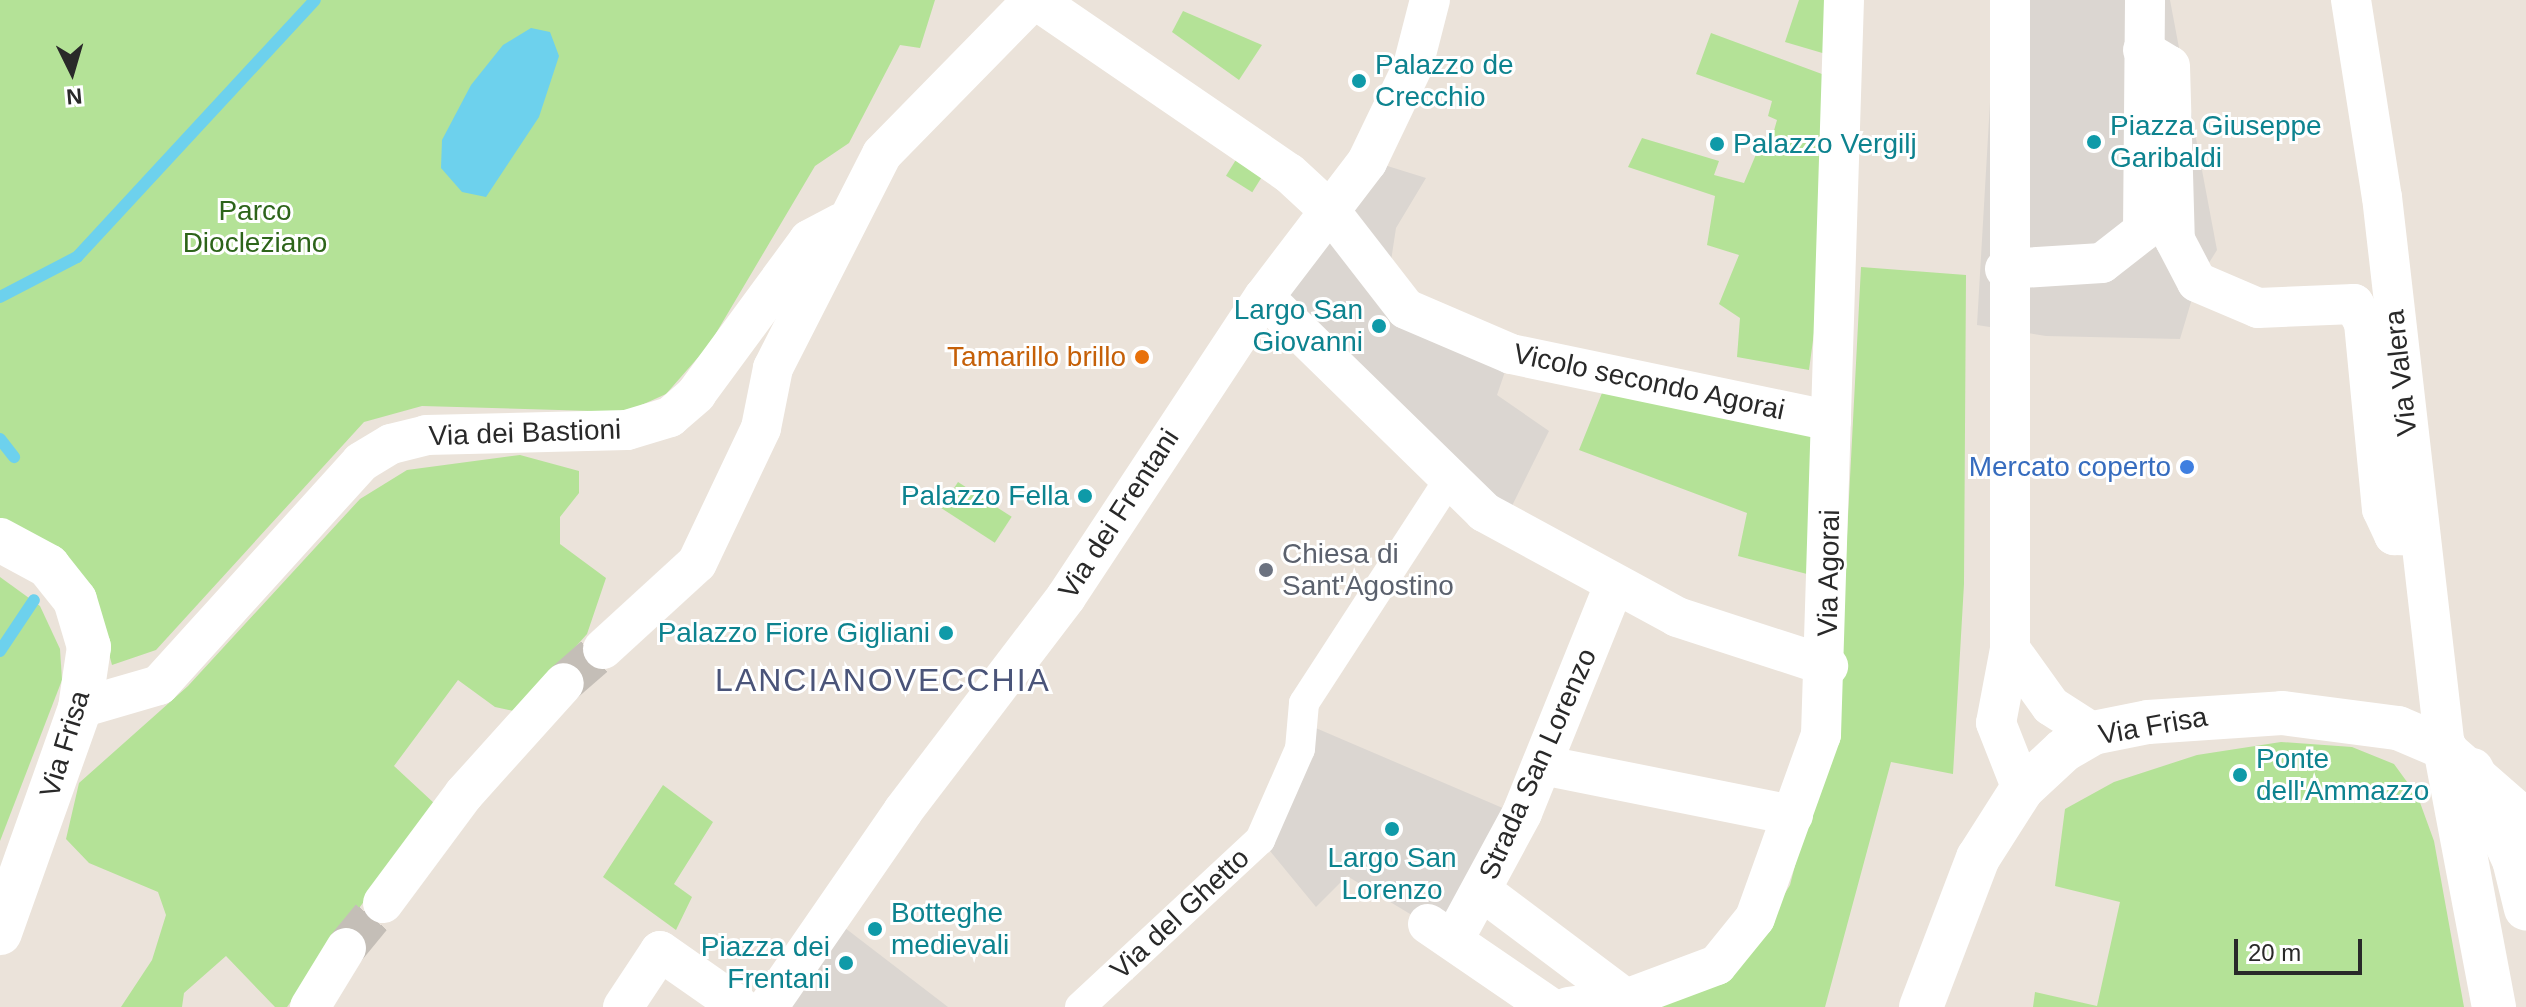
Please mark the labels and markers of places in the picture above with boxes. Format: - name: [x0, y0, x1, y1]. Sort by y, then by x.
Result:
- place label: Palazzo de Crecchio: [1375, 48, 1514, 114]
- marker: Palazzo de Crecchio: [1350, 72, 1368, 90]
- place label: Piazza Giuseppe Garibaldi: [2110, 109, 2322, 175]
- place label: Palazzo Vergilj: [1733, 127, 1917, 161]
- marker: Piazza Giuseppe Garibaldi: [2085, 133, 2103, 151]
- marker: Palazzo Vergilj: [1708, 135, 1726, 153]
- place label: Largo San Giovanni: [1234, 293, 1363, 359]
- marker: Largo San Giovanni: [1370, 317, 1388, 335]
- place label: Tamarillo brillo: [947, 340, 1126, 374]
- marker: Tamarillo brillo: [1133, 348, 1151, 366]
- place label: Mercato coperto: [1969, 450, 2171, 484]
- marker: Mercato coperto: [2178, 458, 2196, 476]
- place label: Palazzo Fella: [901, 479, 1069, 513]
- marker: Palazzo Fella: [1076, 487, 1094, 505]
- place label: Chiesa di Sant'Agostino: [1282, 537, 1454, 603]
- marker: Chiesa di Sant'Agostino: [1257, 561, 1275, 579]
- place label: Palazzo Fiore Gigliani: [658, 616, 930, 650]
- marker: Palazzo Fiore Gigliani: [937, 624, 955, 642]
- place label: Ponte dell'Ammazzo: [2256, 742, 2429, 808]
- marker: Ponte dell'Ammazzo: [2231, 766, 2249, 784]
- marker: Largo San Lorenzo: [1383, 820, 1401, 838]
- place label: Largo San Lorenzo: [1327, 841, 1457, 907]
- place label: Botteghe medievali: [891, 896, 1009, 962]
- marker: Botteghe medievali: [866, 920, 884, 938]
- place label: Piazza dei Frentani: [701, 930, 830, 996]
- marker: Piazza dei Frentani: [837, 954, 855, 972]

